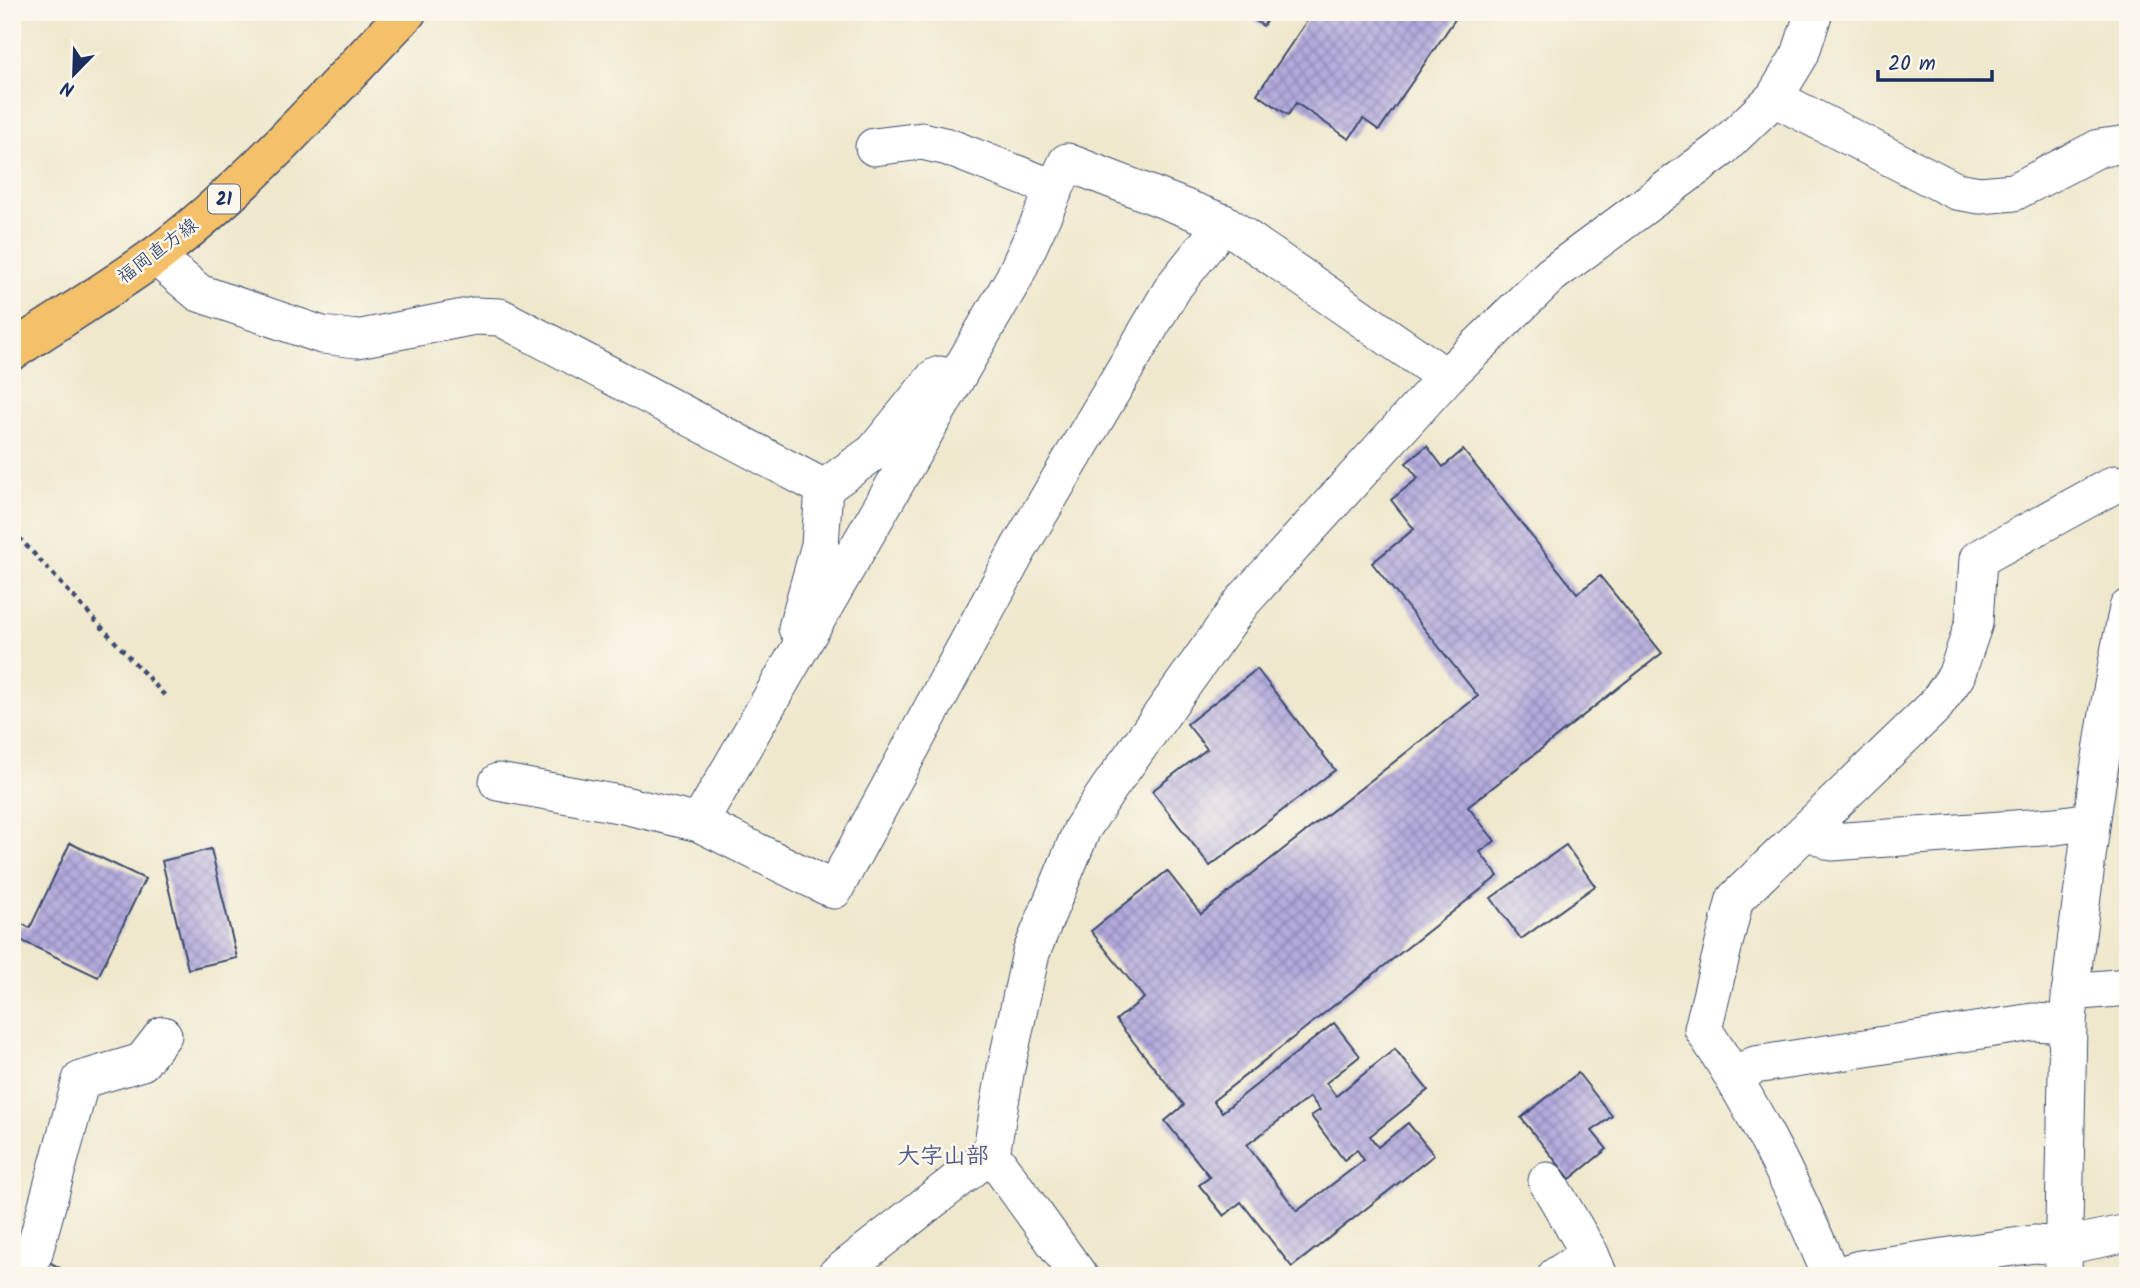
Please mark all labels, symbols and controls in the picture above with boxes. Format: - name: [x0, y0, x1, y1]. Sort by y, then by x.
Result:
- north arrow: [38, 38, 108, 108]
- scale bar: [1878, 38, 1991, 82]
- text: 20 m: [1888, 48, 1936, 81]
- text: N: [57, 72, 80, 104]
- road number: 21: [208, 184, 240, 214]
- street label: 福岡直方線: [111, 211, 205, 292]
- district label: 大字山部: [897, 1139, 989, 1175]

